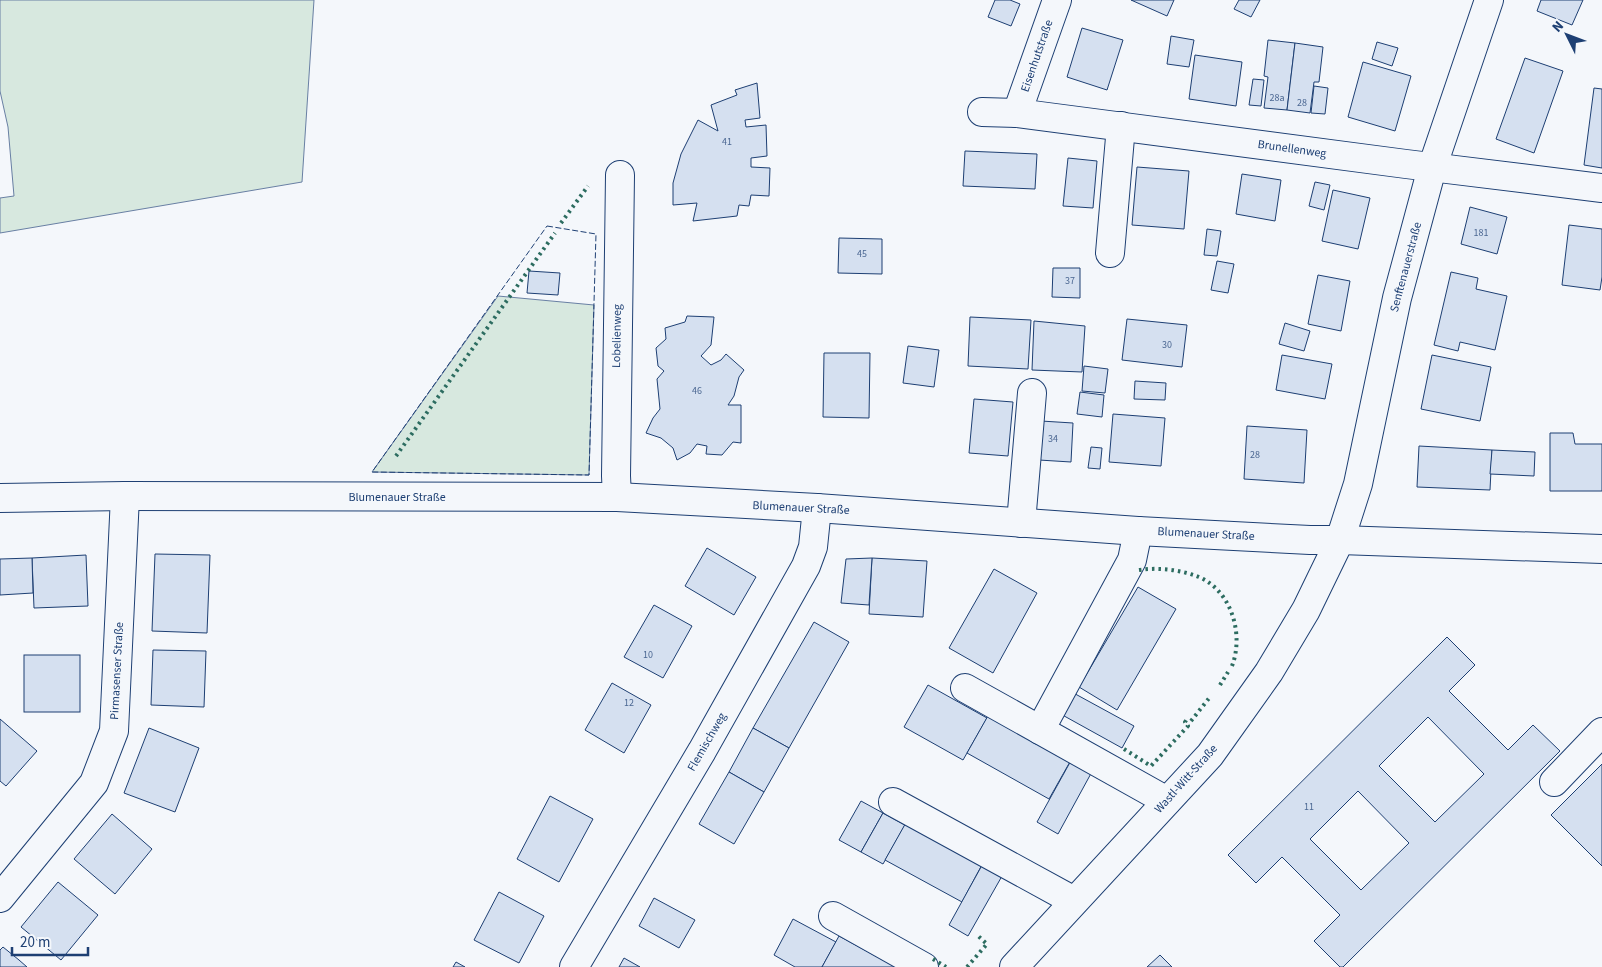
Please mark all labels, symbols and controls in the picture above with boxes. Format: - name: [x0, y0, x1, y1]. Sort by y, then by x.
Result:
- north arrow: [1542, 10, 1592, 60]
- text: N: [1548, 17, 1569, 37]
- street label: Eisenhutstraße: [1017, 18, 1057, 94]
- house number: 28a: [1270, 91, 1284, 105]
- house number: 28: [1297, 96, 1307, 110]
- house number: 41: [722, 135, 732, 149]
- street label: Brunellenweg: [1256, 136, 1328, 162]
- street label: Senftenauerstraße: [1386, 220, 1426, 314]
- house number: 181: [1474, 226, 1488, 240]
- house number: 45: [857, 247, 867, 261]
- house number: 37: [1065, 274, 1075, 288]
- street label: Lobelienweg: [608, 304, 626, 368]
- house number: 30: [1162, 338, 1172, 352]
- house number: 46: [692, 384, 702, 398]
- house number: 34: [1048, 432, 1058, 446]
- house number: 28: [1250, 448, 1260, 462]
- street label: Blumenauer Straße: [348, 489, 446, 506]
- street label: Blumenauer Straße: [752, 497, 850, 519]
- street label: Blumenauer Straße: [1157, 523, 1255, 545]
- street label: Pirmasenser Straße: [106, 622, 128, 720]
- house number: 10: [643, 648, 653, 662]
- house number: 12: [624, 696, 634, 710]
- street label: Flemischweg: [683, 709, 731, 775]
- street label: Wastl-Witt-Straße: [1150, 741, 1222, 817]
- house number: 11: [1304, 800, 1314, 814]
- scale bar: [12, 924, 89, 956]
- text: 20 m: [20, 932, 50, 953]

